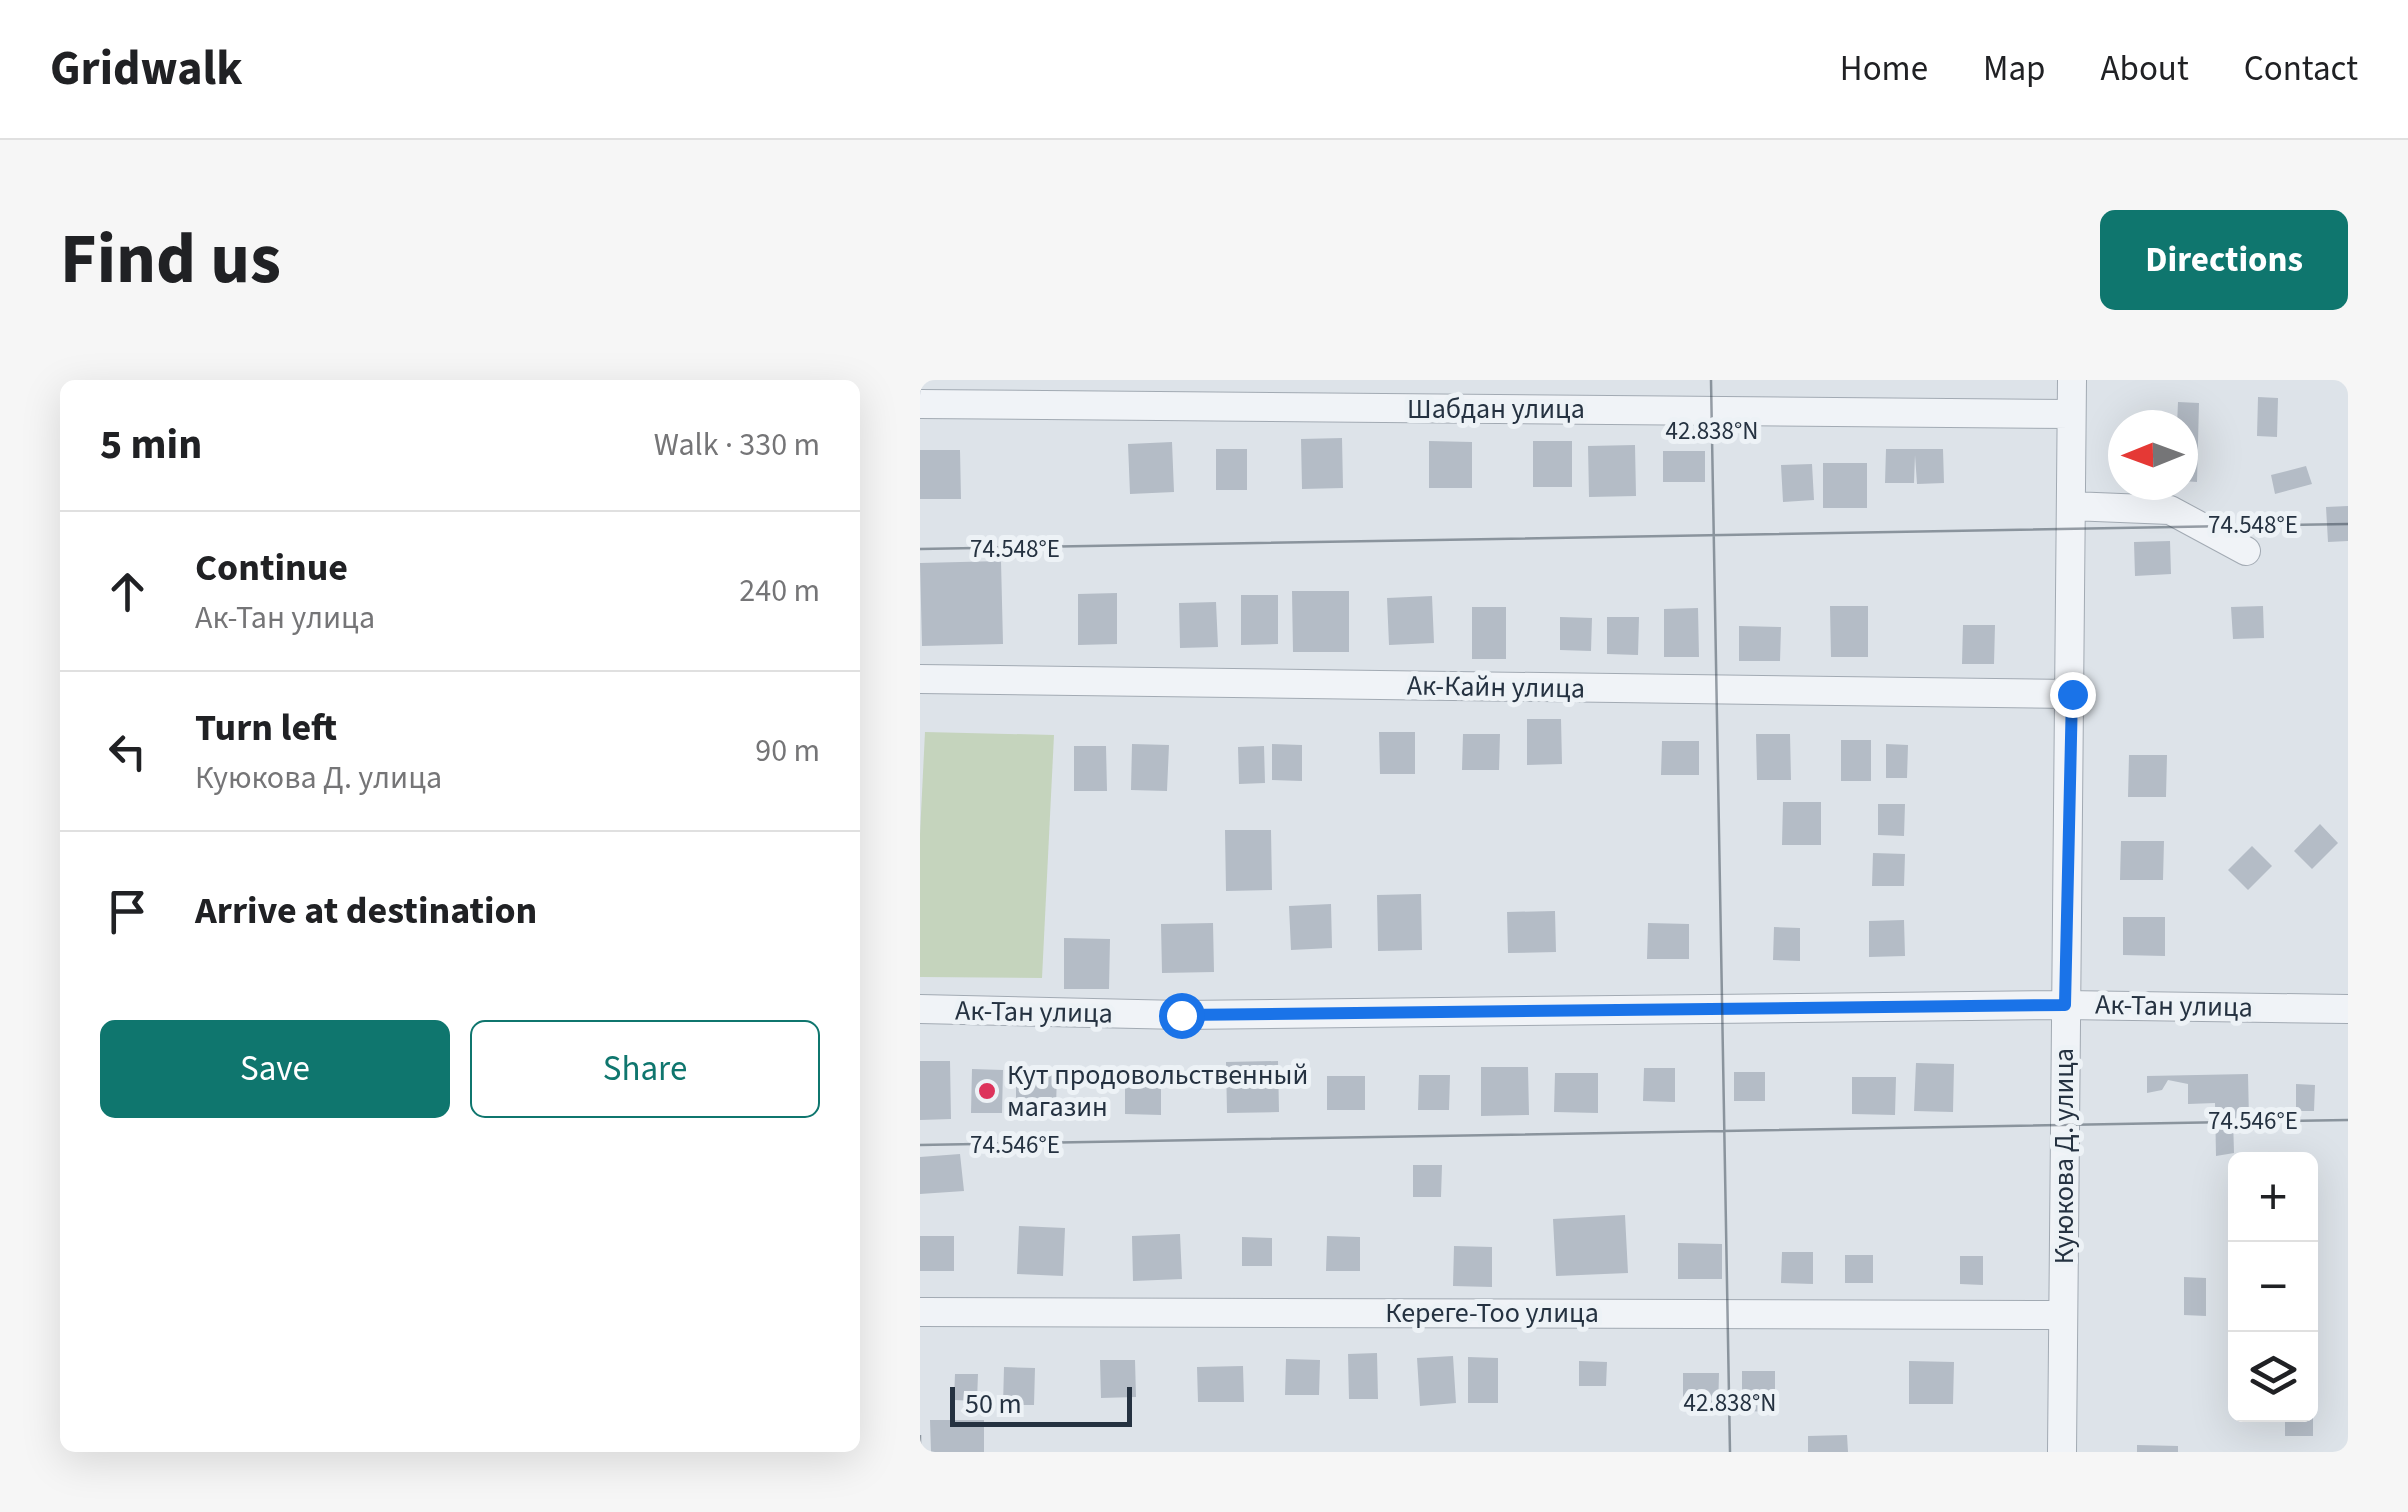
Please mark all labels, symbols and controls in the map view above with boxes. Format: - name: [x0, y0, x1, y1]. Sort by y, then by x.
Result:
- text: Gridwalk: [50, 35, 243, 103]
- text: Home: [1840, 44, 1928, 94]
- text: Map: [1983, 44, 2046, 94]
- text: About: [2101, 44, 2189, 94]
- text: Contact: [2244, 44, 2358, 94]
- text: Find us: [60, 210, 281, 310]
- button: Directions: [2100, 210, 2348, 310]
- street label: Шабдан улица: [1407, 389, 1585, 429]
- north arrow: [2108, 410, 2198, 500]
- text: 42.838°N: [1666, 413, 1758, 449]
- text: 5 min: [100, 415, 202, 475]
- text: Walk · 330 m: [654, 422, 820, 468]
- text: 74.548°E: [2208, 507, 2298, 543]
- text: 74.548°E: [970, 531, 1060, 567]
- text: Continue: [195, 541, 348, 595]
- icon: ahead: [100, 564, 155, 619]
- text: 240 m: [739, 568, 820, 614]
- text: Ак-Тан улица: [195, 595, 375, 641]
- street label: Ак-Кайн улица: [1407, 665, 1585, 709]
- route end: [2050, 672, 2096, 718]
- text: Turn left: [195, 701, 337, 755]
- icon: left: [100, 724, 155, 779]
- text: 90 m: [755, 728, 820, 774]
- text: Куюкова Д. улица: [195, 755, 442, 801]
- icon: arrive: [100, 884, 155, 939]
- text: Arrive at destination: [195, 884, 537, 938]
- street label: Ак-Тан улица: [2095, 985, 2253, 1027]
- street label: Ак-Тан улица: [955, 991, 1113, 1033]
- route start: [1159, 993, 1205, 1039]
- button: Save: [100, 1020, 450, 1118]
- button: Share: [470, 1020, 820, 1118]
- street label: Куюкова Д. улица: [2044, 1048, 2084, 1264]
- place label: Кут продовольственный магазин: [1007, 1055, 1308, 1127]
- marker: Кут продовольственный магазин: [976, 1080, 998, 1102]
- text: 74.546°E: [2208, 1103, 2298, 1139]
- text: 74.546°E: [970, 1127, 1060, 1163]
- map controls: [2228, 1152, 2318, 1422]
- button: +: [2228, 1152, 2318, 1242]
- button: −: [2228, 1242, 2318, 1332]
- street label: Кереге-Тоо улица: [1385, 1293, 1599, 1333]
- button: layers: [2228, 1332, 2318, 1422]
- scale bar: [950, 1382, 1132, 1426]
- text: 50 m: [965, 1384, 1022, 1424]
- text: 42.838°N: [1684, 1385, 1776, 1421]

